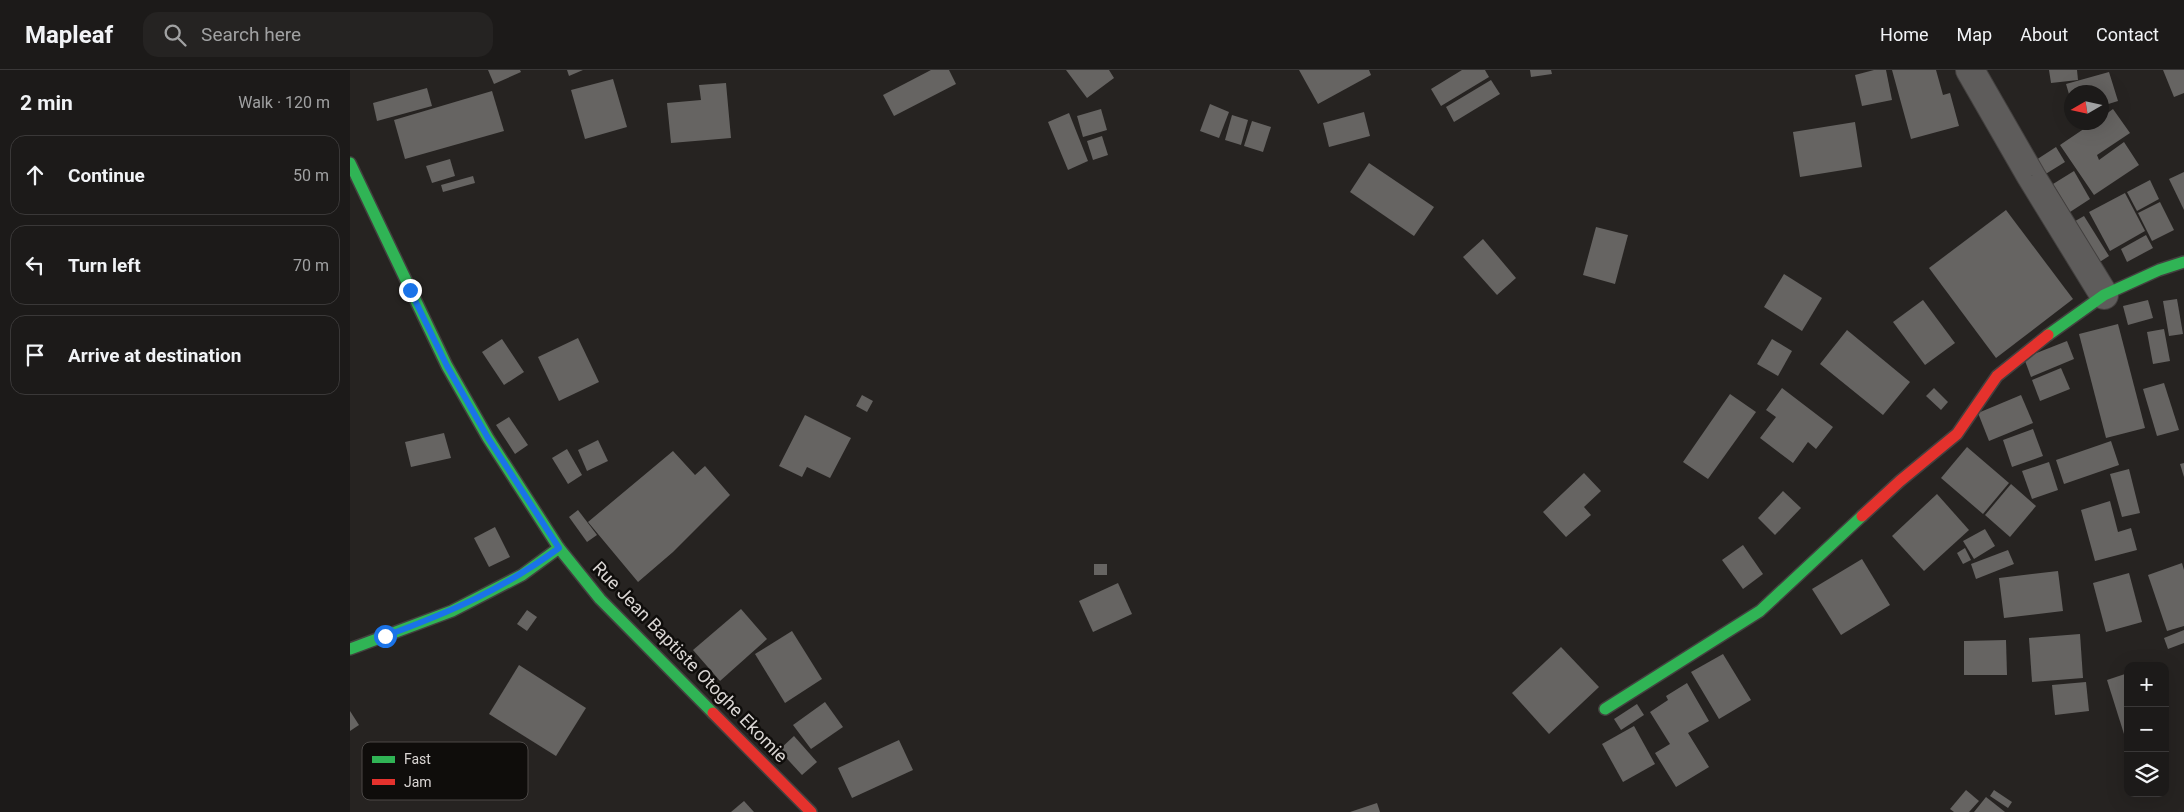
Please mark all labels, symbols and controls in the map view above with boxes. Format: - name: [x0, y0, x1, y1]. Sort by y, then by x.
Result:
- search box: [143, 12, 493, 57]
- text: Mapleaf: [25, 21, 113, 49]
- icon: search: [161, 21, 189, 49]
- text: Search here: [201, 23, 301, 46]
- text: Home: [1880, 24, 1929, 45]
- text: Map: [1957, 24, 1992, 45]
- text: About: [2020, 24, 2068, 45]
- text: Contact: [2096, 24, 2159, 45]
- north arrow: [2064, 85, 2109, 130]
- text: 2 min: [20, 91, 73, 115]
- text: Walk · 120 m: [238, 93, 330, 112]
- icon: ahead: [21, 161, 49, 189]
- text: Continue: [68, 164, 145, 187]
- text: 50 m: [293, 166, 329, 185]
- icon: left: [21, 251, 49, 279]
- text: Turn left: [68, 254, 141, 277]
- text: 70 m: [293, 256, 329, 275]
- route end: [399, 279, 422, 302]
- icon: arrive: [21, 341, 49, 369]
- text: Arrive at destination: [68, 344, 241, 367]
- street label: Rue Jean Baptiste Otoghe Ekomie: [589, 557, 792, 766]
- route start: [374, 625, 397, 648]
- map controls: [2124, 662, 2169, 797]
- button: +: [2124, 662, 2169, 707]
- button: −: [2124, 707, 2169, 752]
- legend: [362, 742, 528, 800]
- text: Fast: [404, 751, 431, 767]
- button: layers: [2124, 752, 2169, 797]
- text: Jam: [404, 774, 432, 790]

